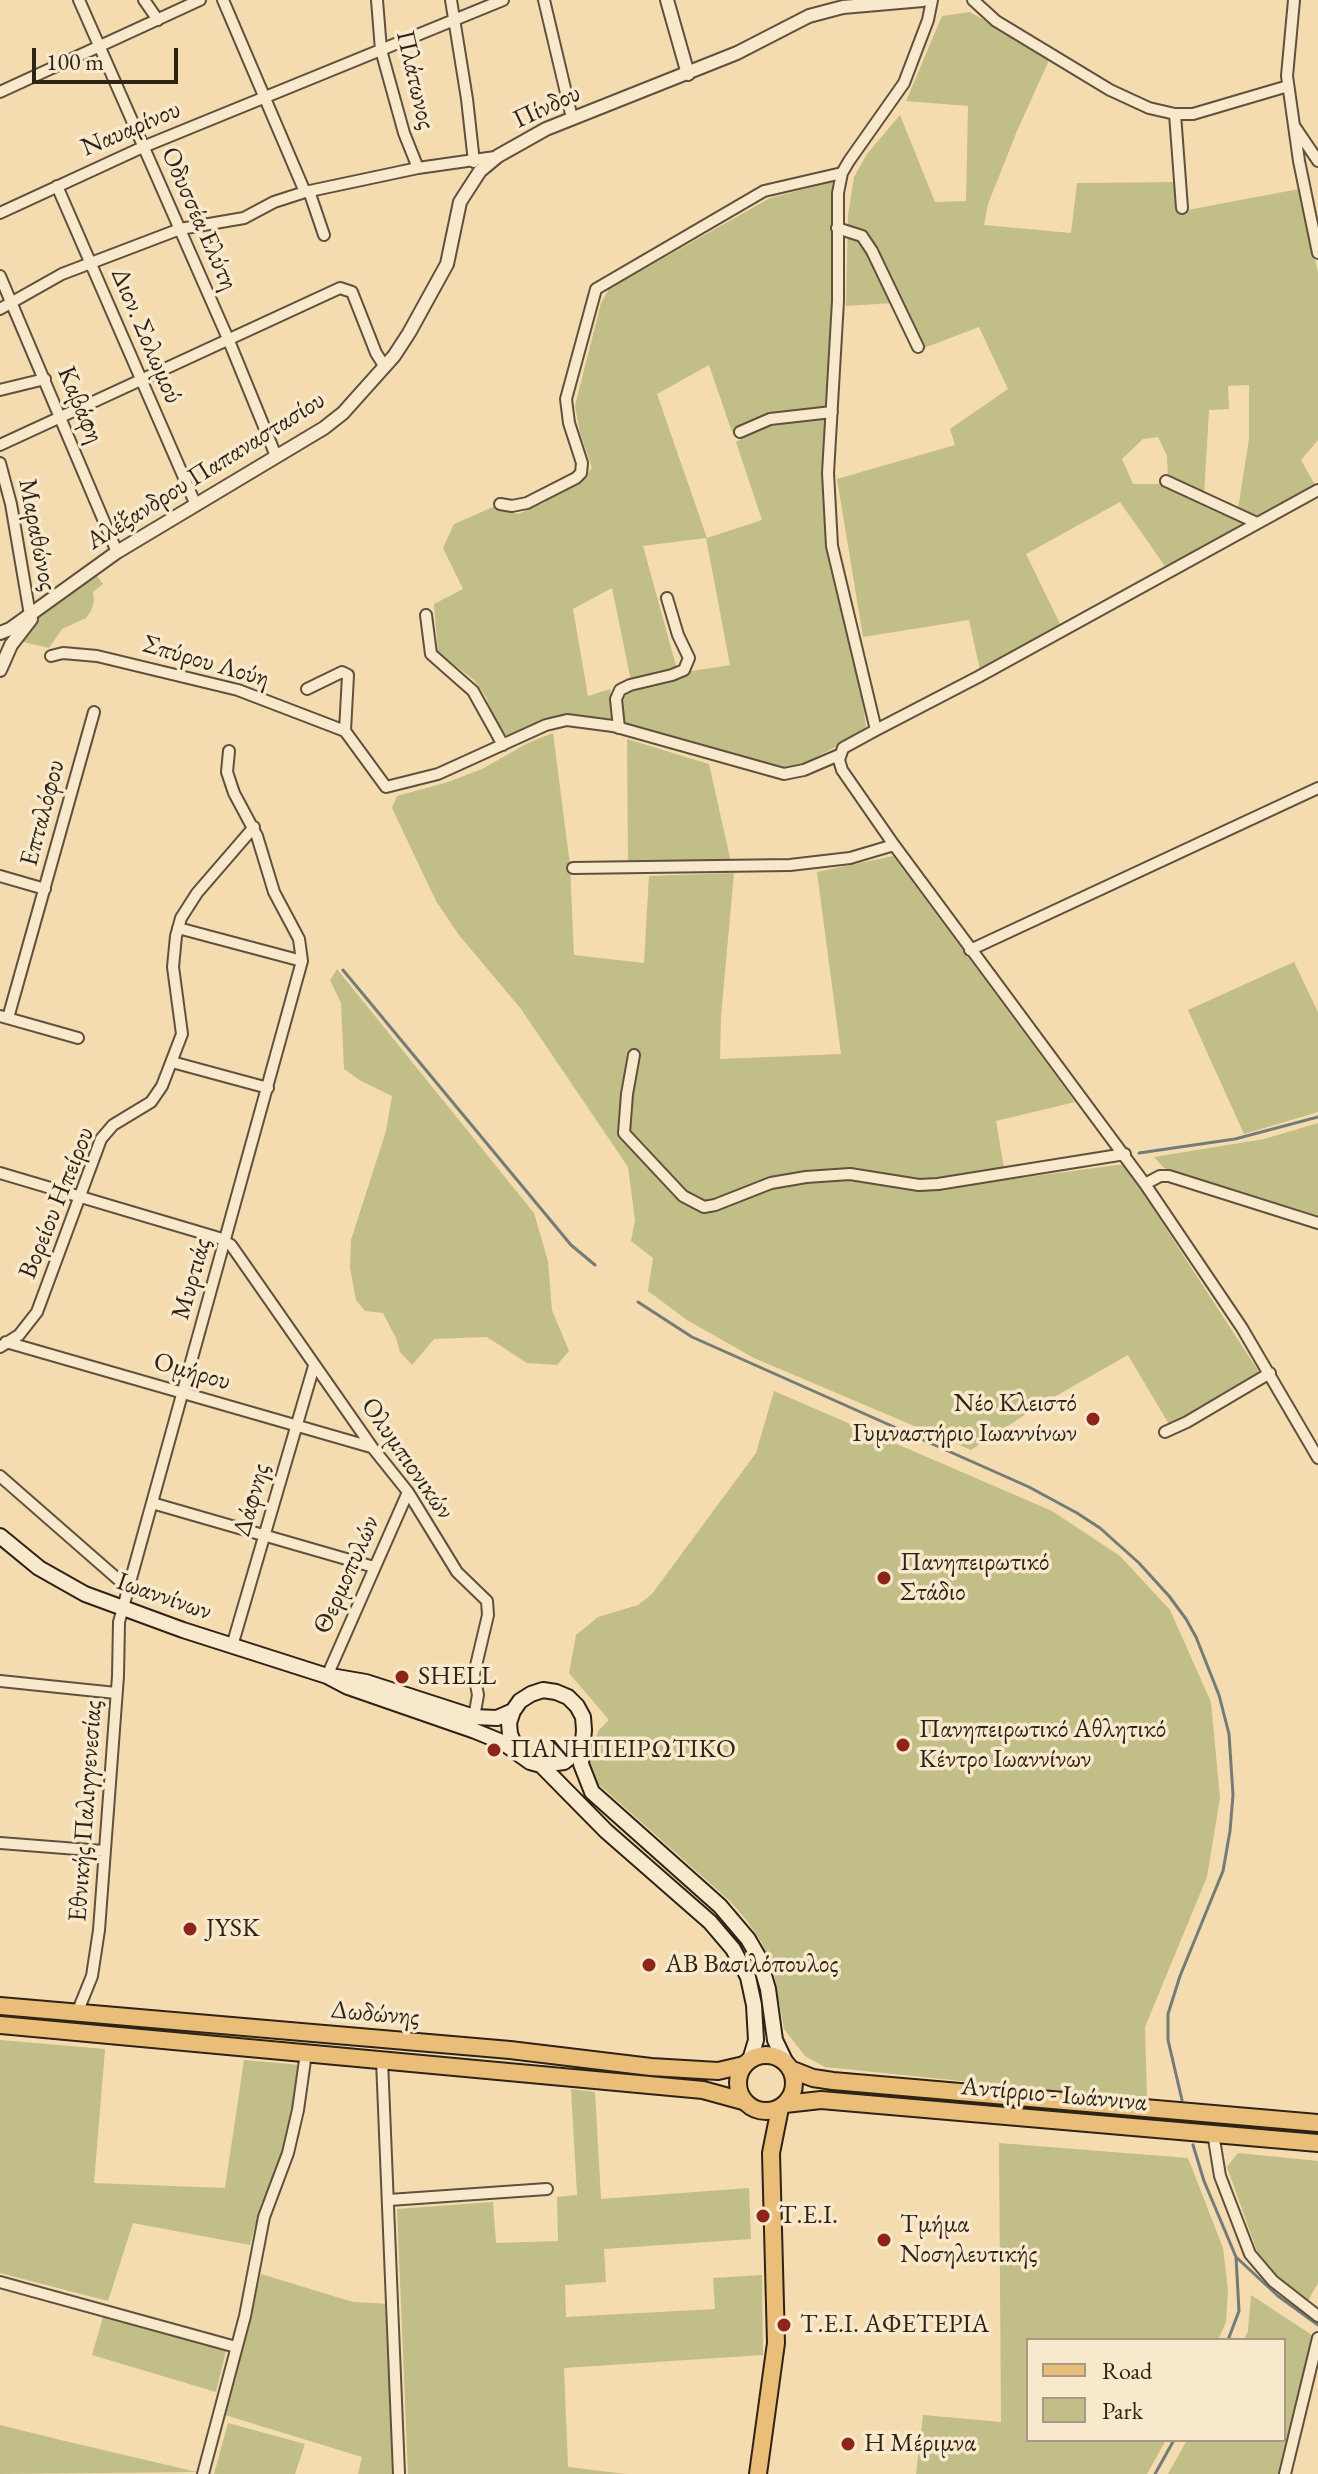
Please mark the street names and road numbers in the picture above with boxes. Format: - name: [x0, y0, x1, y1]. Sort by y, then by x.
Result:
- street label: Πλάτωνος: [388, 27, 442, 133]
- street label: Πίνδου: [508, 78, 586, 136]
- street label: Ναυαρίνου: [77, 94, 185, 164]
- street label: Οδυσσέα Ελύτη: [154, 143, 244, 295]
- street label: Διον. Σολωμού: [103, 263, 189, 409]
- street label: Καβάφη: [50, 362, 110, 448]
- street label: Αλέξανδρου Παπαναστασίου: [81, 385, 331, 557]
- street label: Μαραθώνος: [11, 476, 63, 594]
- street label: Σπύρου Λούη: [139, 629, 273, 695]
- street label: Επταλόφου: [14, 756, 72, 870]
- street label: Βορείου Ηπείρου: [12, 1123, 102, 1283]
- street label: Μυρτιάς: [166, 1235, 218, 1323]
- street label: Ομήρου: [150, 1346, 234, 1398]
- street label: Ολυμπιονικών: [354, 1392, 460, 1526]
- street label: Δάφνης: [227, 1460, 277, 1540]
- street label: Θερμοπυλών: [307, 1511, 387, 1639]
- street label: Ιωαννίνων: [113, 1566, 215, 1628]
- street label: Εθνικής Παλιγγενεσίας: [63, 1699, 109, 1923]
- street label: Δωδώνης: [329, 1995, 421, 2033]
- street label: Αντίρριο - Ιωάννινα: [960, 2071, 1148, 2119]

